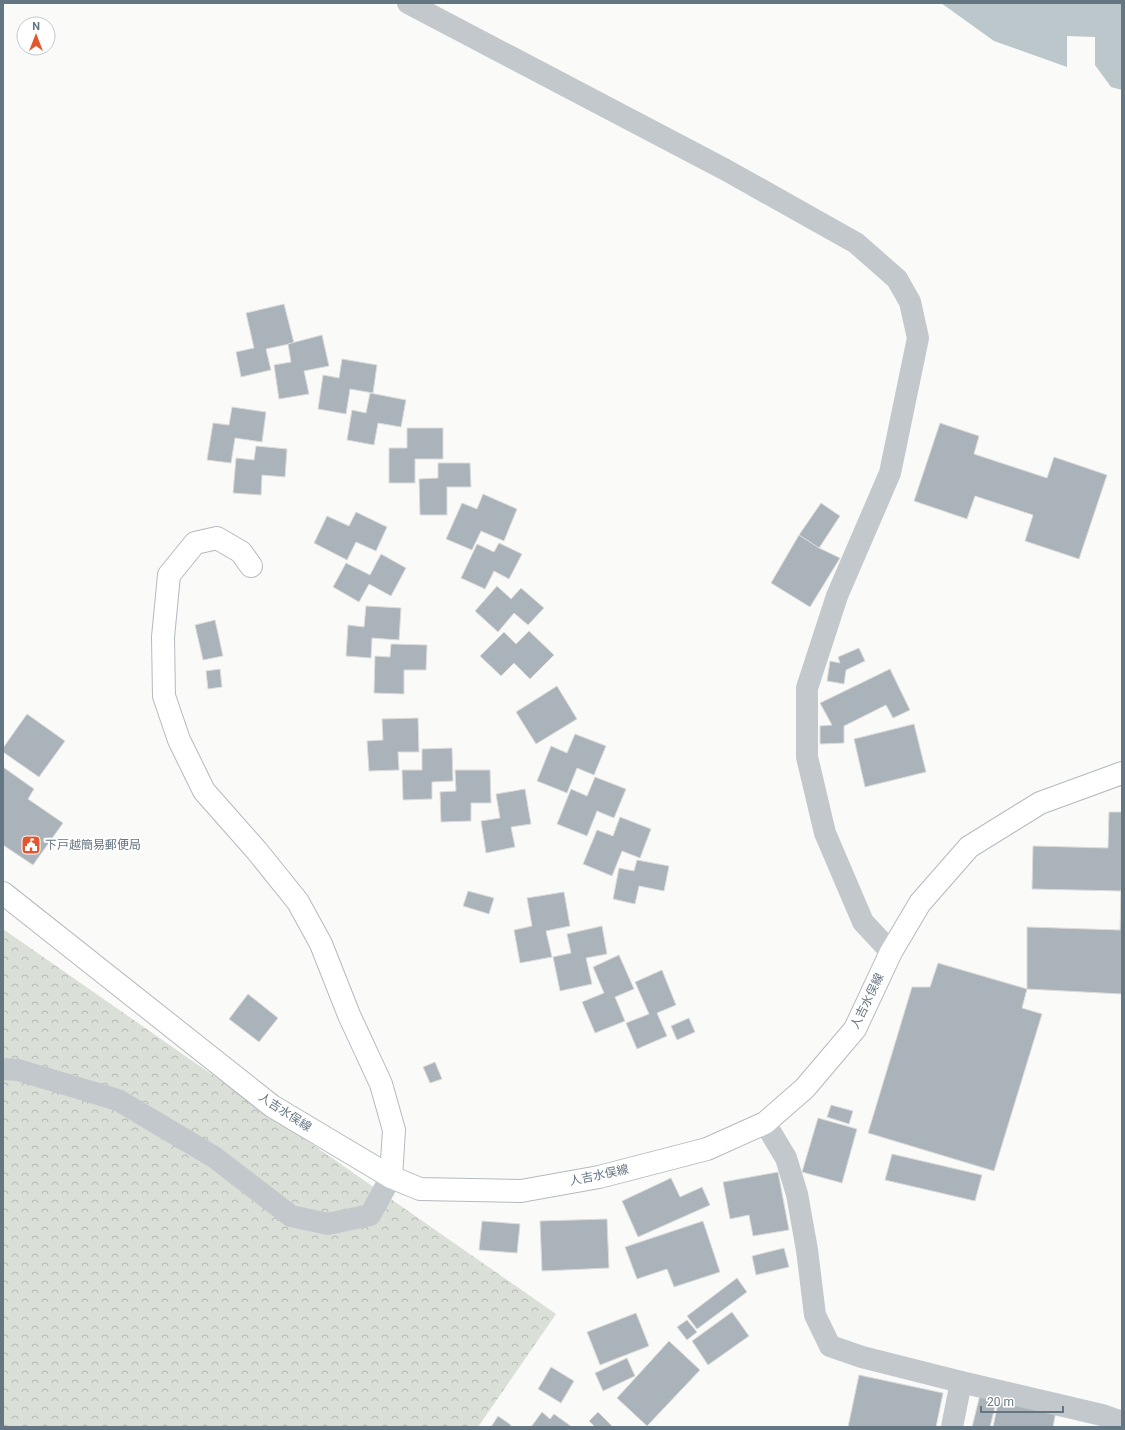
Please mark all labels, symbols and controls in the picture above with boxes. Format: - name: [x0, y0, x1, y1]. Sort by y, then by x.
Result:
- north arrow: [16, 16, 56, 56]
- text: N: [32, 20, 40, 33]
- public building icon: 下戸越簡易郵便局: [20, 834, 42, 856]
- place label: 下戸越簡易郵便局: [45, 838, 141, 852]
- street label: 人吉水俣線: [848, 971, 886, 1031]
- street label: 人吉水俣線: [256, 1090, 314, 1134]
- street label: 人吉水俣線: [568, 1162, 630, 1188]
- scale bar: [981, 1388, 1063, 1414]
- text: 20 m: [987, 1395, 1014, 1409]

